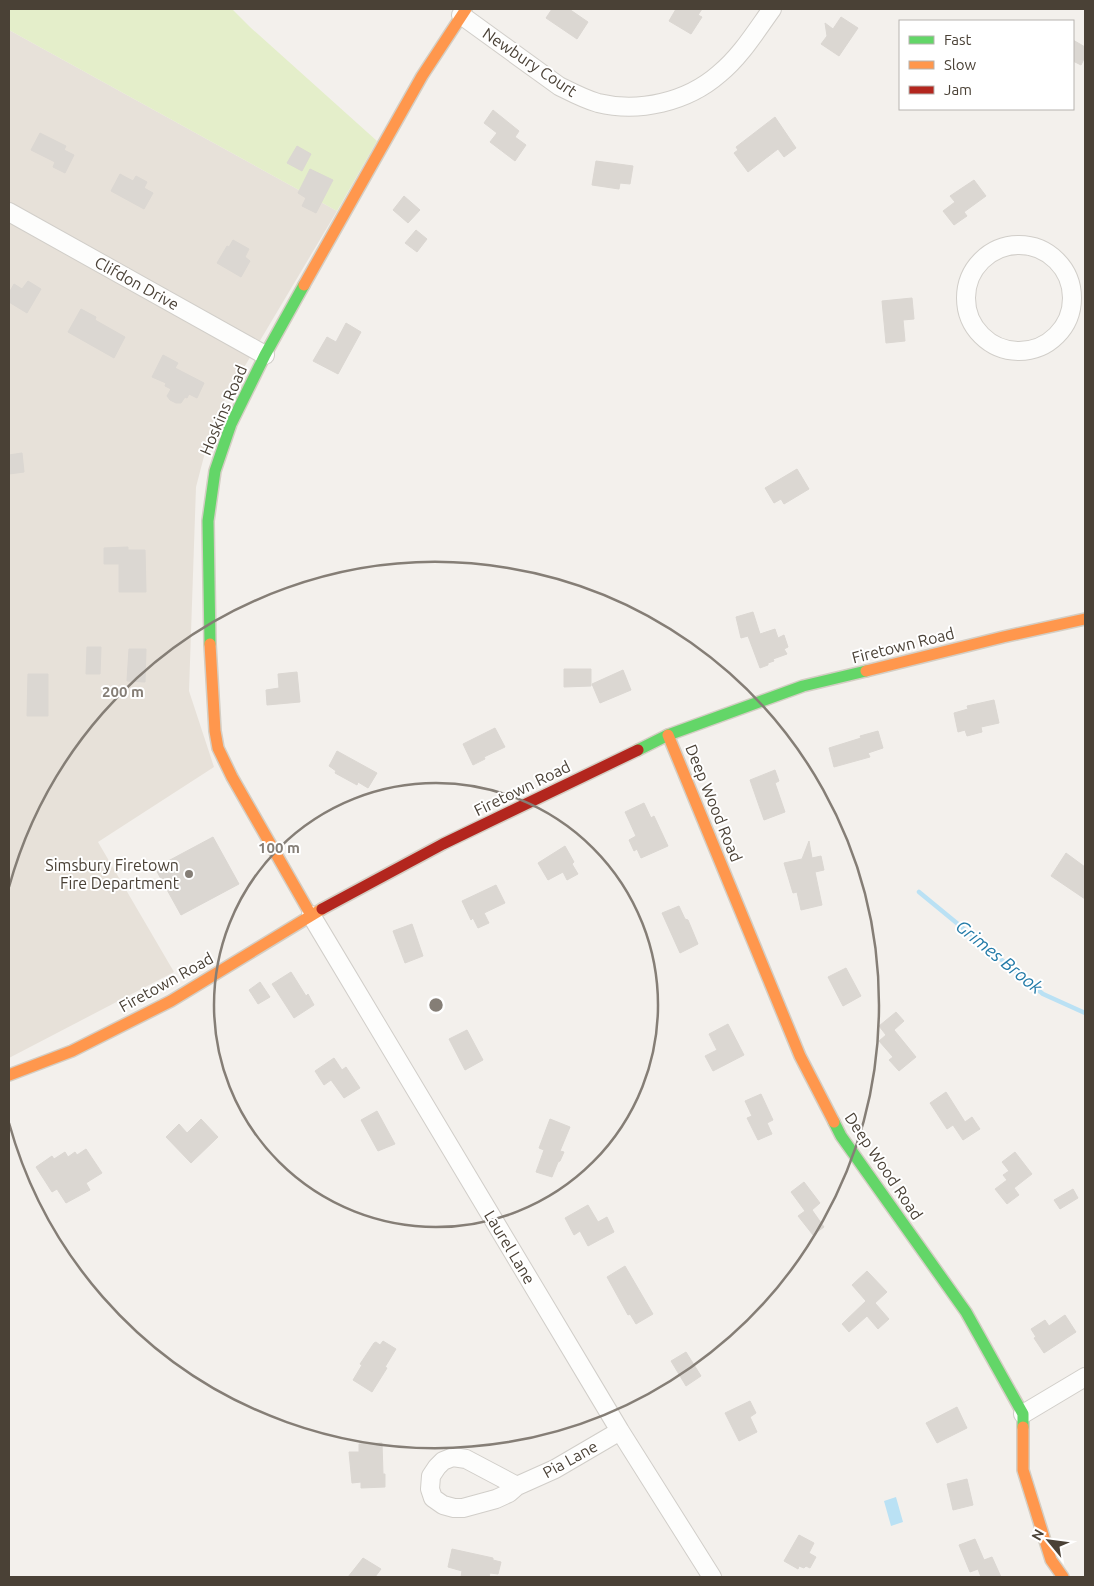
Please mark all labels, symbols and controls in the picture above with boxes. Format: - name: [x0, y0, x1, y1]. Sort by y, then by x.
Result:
- legend: [899, 20, 1074, 110]
- street label: Newbury Court: [480, 24, 581, 101]
- text: Fast: [944, 31, 972, 48]
- text: Slow: [944, 56, 977, 73]
- text: Jam: [944, 81, 972, 98]
- street label: Clifdon Drive: [92, 253, 182, 313]
- street label: Hoskins Road: [196, 362, 250, 458]
- street label: Firetown Road: [850, 624, 956, 666]
- text: 200 m: [102, 683, 144, 700]
- street label: Deep Wood Road: [682, 742, 746, 864]
- street label: Firetown Road: [471, 757, 573, 819]
- text: 100 m: [258, 839, 300, 856]
- place label: Simsbury Firetown Fire Department: [45, 856, 180, 892]
- marker: Simsbury Firetown Fire Department: [183, 868, 195, 880]
- water label: Grimes Brook: [952, 915, 1048, 998]
- street label: Firetown Road: [116, 949, 216, 1015]
- centre of rings: [427, 996, 445, 1014]
- street label: Deep Wood Road: [842, 1109, 926, 1223]
- street label: Laurel Lane: [481, 1207, 539, 1287]
- street label: Pia Lane: [540, 1437, 600, 1481]
- north arrow: [1024, 1516, 1074, 1566]
- text: N: [1028, 1526, 1047, 1543]

